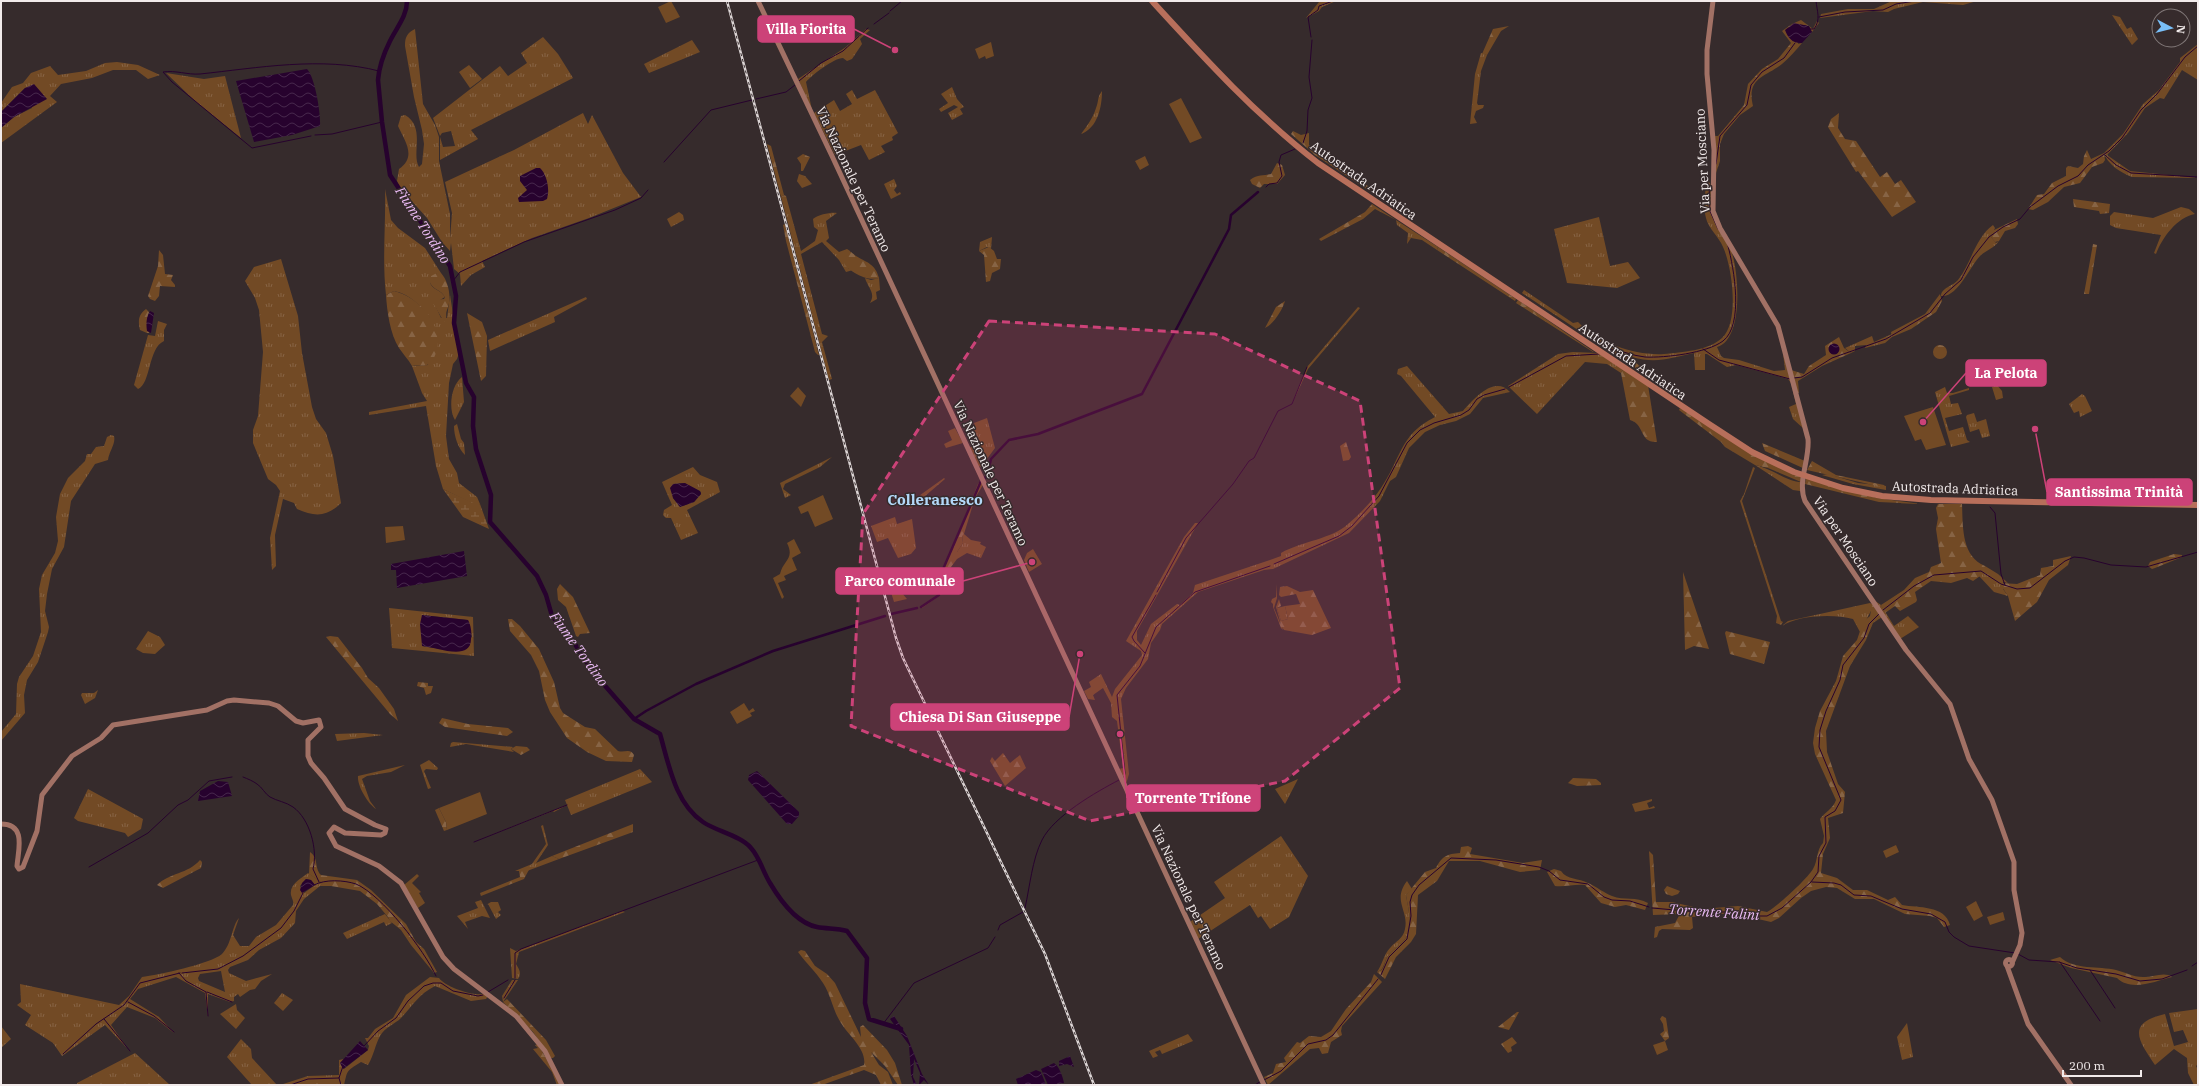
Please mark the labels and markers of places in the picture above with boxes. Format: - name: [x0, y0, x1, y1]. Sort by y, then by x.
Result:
- callout: Villa Fiorita: [758, 16, 854, 42]
- callout: La Pelota: [1966, 360, 2046, 386]
- callout: Santissima Trinità: [2047, 479, 2192, 505]
- callout: Parco comunale: [836, 568, 963, 594]
- callout: Chiesa Di San Giuseppe: [891, 704, 1069, 730]
- callout: Torrente Trifone: [1127, 785, 1260, 811]

